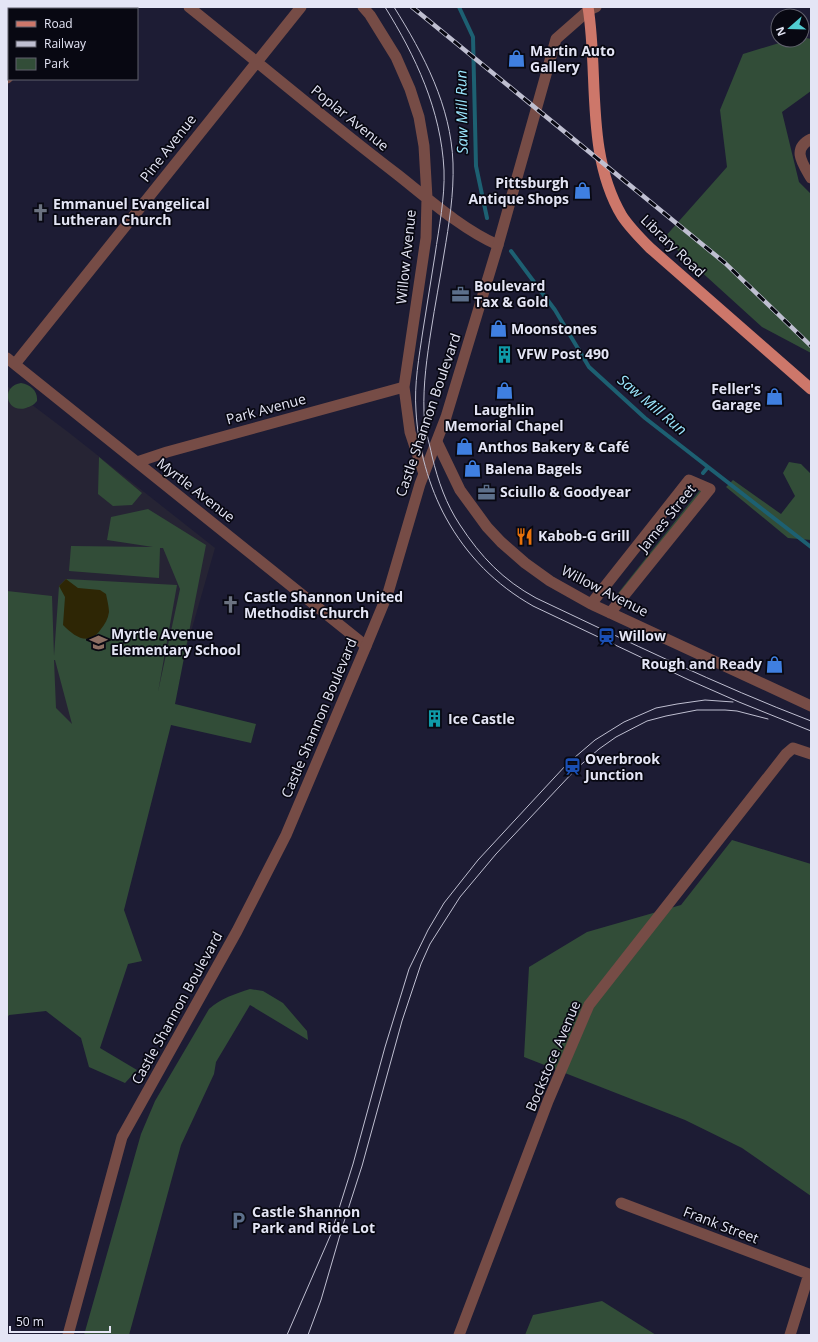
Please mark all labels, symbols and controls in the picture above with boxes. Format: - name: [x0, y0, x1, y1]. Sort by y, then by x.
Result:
- legend: [8, 8, 138, 80]
- north arrow: [770, 8, 810, 48]
- text: Road: [44, 15, 73, 32]
- text: N: [772, 25, 789, 38]
- text: Railway: [44, 35, 87, 52]
- place label: Martin Auto Gallery: [530, 41, 615, 76]
- shop icon: Martin Auto Gallery: [507, 49, 527, 69]
- text: Park: [44, 55, 70, 72]
- water label: Saw Mill Run: [450, 70, 472, 154]
- street label: Poplar Avenue: [307, 80, 393, 155]
- street label: Pine Avenue: [135, 110, 200, 185]
- place label: Pittsburgh Antique Shops: [468, 173, 569, 208]
- shop icon: Pittsburgh Antique Shops: [572, 181, 592, 201]
- place label: Emmanuel Evangelical Lutheran Church: [53, 194, 210, 229]
- church icon: Emmanuel Evangelical Lutheran Church: [30, 202, 50, 222]
- street label: Willow Avenue: [391, 208, 420, 305]
- street label: Library Road: [637, 210, 710, 281]
- place label: Boulevard Tax & Gold: [474, 276, 548, 311]
- office icon: Boulevard Tax & Gold: [451, 284, 471, 304]
- shop icon: Moonstones: [488, 319, 508, 339]
- place label: Moonstones: [511, 319, 597, 338]
- street label: Castle Shannon Boulevard: [391, 331, 464, 499]
- building icon: VFW Post 490: [494, 344, 514, 364]
- place label: VFW Post 490: [517, 344, 609, 363]
- water label: Saw Mill Run: [614, 369, 691, 439]
- place label: Feller's Garage: [711, 379, 761, 414]
- shop icon: Laughlin Memorial Chapel: [494, 380, 514, 400]
- shop icon: Feller's Garage: [764, 387, 784, 407]
- street label: Park Avenue: [224, 389, 308, 428]
- place label: Laughlin Memorial Chapel: [445, 400, 563, 435]
- shop icon: Anthos Bakery & Café: [455, 437, 475, 457]
- place label: Anthos Bakery & Café: [478, 437, 629, 456]
- street label: Myrtle Avenue: [153, 453, 239, 526]
- shop icon: Balena Bagels: [462, 459, 482, 479]
- place label: Balena Bagels: [485, 459, 582, 478]
- street label: James Street: [632, 480, 700, 557]
- office icon: Sciullo & Goodyear: [477, 482, 497, 502]
- place label: Sciullo & Goodyear: [500, 482, 631, 501]
- restaurant icon: Kabob-G Grill: [515, 526, 535, 546]
- place label: Kabob-G Grill: [538, 526, 630, 545]
- street label: Willow Avenue: [559, 560, 652, 621]
- place label: Castle Shannon United Methodist Church: [244, 587, 403, 622]
- church icon: Castle Shannon United Methodist Church: [221, 595, 241, 615]
- place label: Myrtle Avenue Elementary School: [111, 624, 241, 659]
- station icon: Willow: [596, 626, 616, 646]
- place label: Willow: [619, 626, 666, 645]
- school or university icon: Myrtle Avenue Elementary School: [88, 632, 108, 652]
- street label: Castle Shannon Boulevard: [276, 635, 361, 801]
- place label: Rough and Ready: [641, 654, 762, 673]
- shop icon: Rough and Ready: [765, 654, 785, 674]
- building icon: Ice Castle: [425, 709, 445, 729]
- place label: Ice Castle: [448, 709, 515, 728]
- place label: Overbrook Junction: [583, 749, 660, 784]
- station icon: Overbrook Junction: [562, 757, 582, 777]
- street label: Castle Shannon Boulevard: [127, 928, 226, 1087]
- street label: Bockstoce Avenue: [521, 997, 584, 1114]
- street label: Frank Street: [681, 1201, 762, 1248]
- place label: Castle Shannon Park and Ride Lot: [252, 1202, 375, 1237]
- parking icon: Castle Shannon Park and Ride Lot: [229, 1210, 249, 1230]
- scale bar: [10, 1308, 110, 1334]
- text: 50 m: [16, 1313, 44, 1330]

